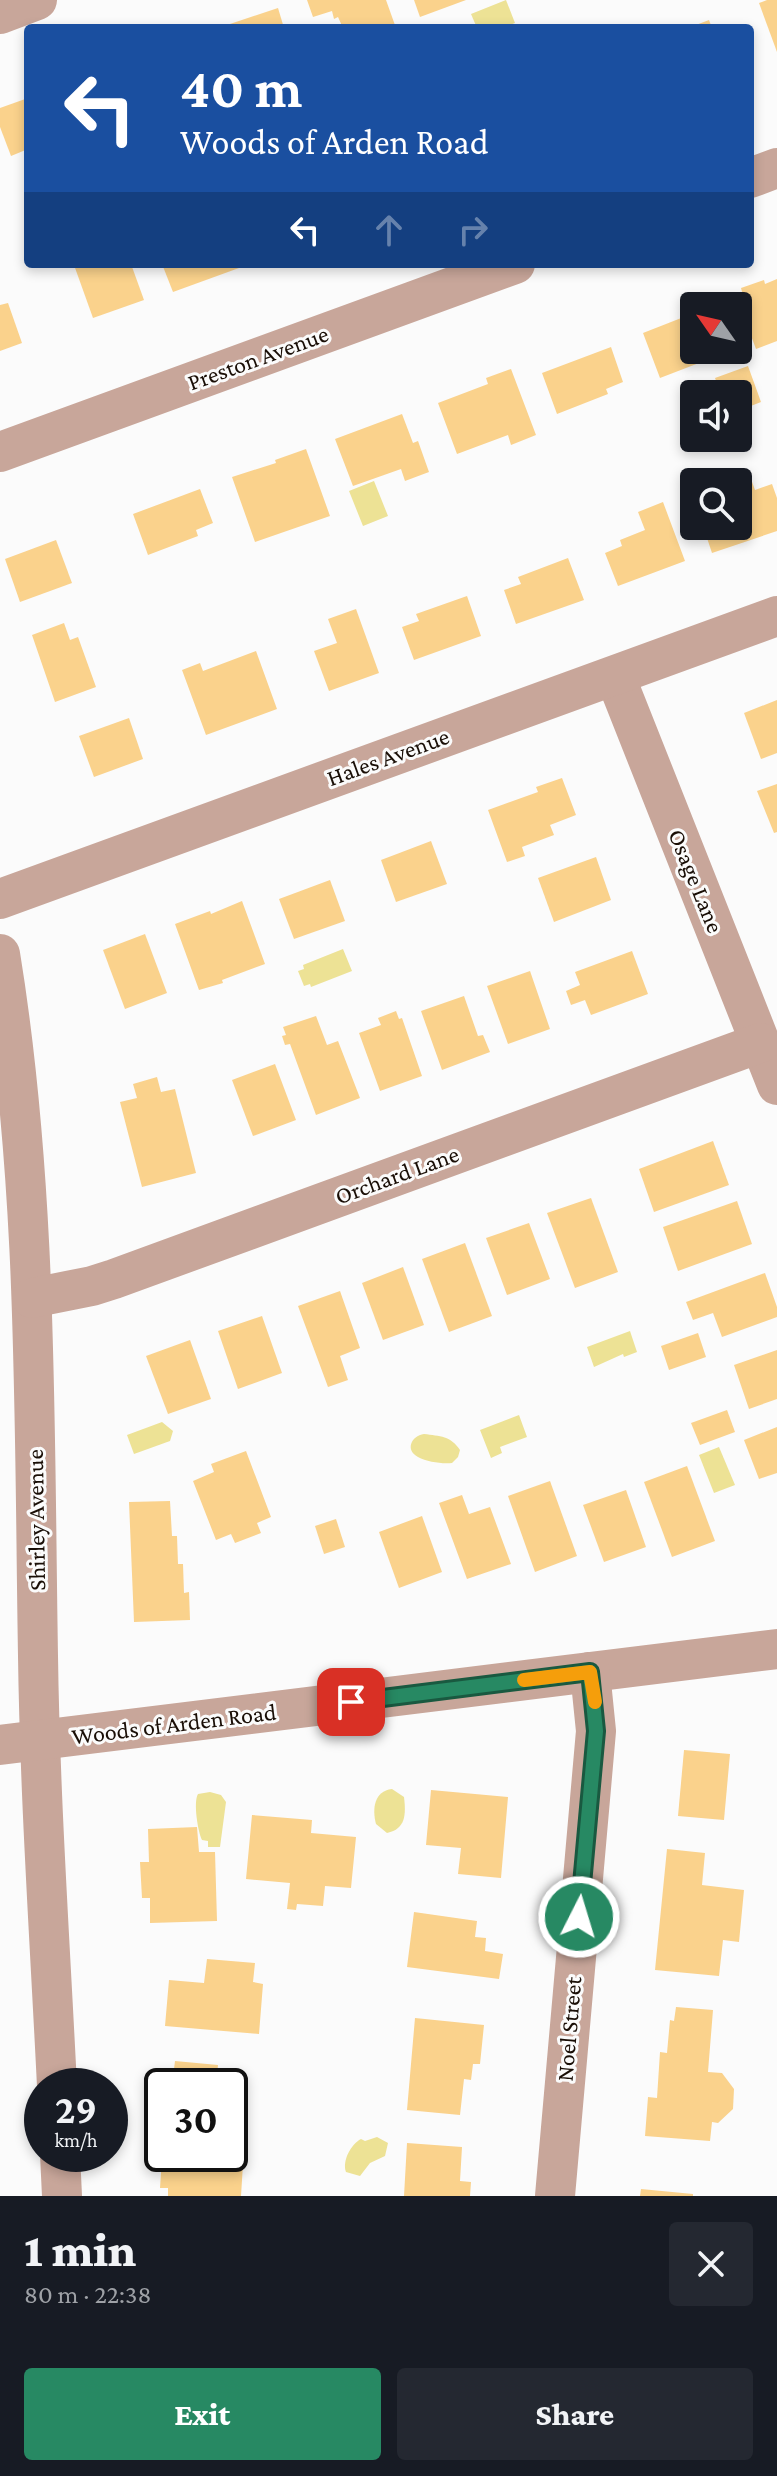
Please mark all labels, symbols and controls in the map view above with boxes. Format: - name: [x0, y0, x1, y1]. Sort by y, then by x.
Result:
- icon: left: [48, 56, 152, 160]
- text: 40 m: [180, 57, 302, 119]
- text: Woods of Arden Road: [180, 122, 489, 162]
- icon: left: [283, 208, 327, 252]
- icon: ahead: [367, 208, 411, 252]
- icon: right: [451, 208, 495, 252]
- north arrow: [680, 292, 752, 364]
- map controls: [680, 292, 752, 540]
- street label: Preston Avenue: [184, 320, 332, 395]
- button: sound: [680, 380, 752, 452]
- button: search: [680, 468, 752, 540]
- street label: Hales Avenue: [323, 722, 453, 791]
- street label: Osage Lane: [663, 825, 730, 937]
- street label: Orchard Lane: [331, 1140, 462, 1209]
- street label: Shirley Avenue: [21, 1449, 50, 1591]
- pin: [317, 1668, 385, 1736]
- icon: arrive: [329, 1680, 373, 1724]
- street label: Woods of Arden Road: [70, 1698, 278, 1749]
- position arrow: [537, 1875, 621, 1959]
- street label: Noel Street: [550, 1974, 587, 2082]
- speed limit sign: 30: [144, 2068, 248, 2172]
- text: 29: [55, 2087, 97, 2132]
- text: km/h: [54, 2129, 98, 2151]
- button: close: [669, 2222, 753, 2306]
- text: 1 min: [24, 2223, 136, 2276]
- text: 80 m · 22:38: [24, 2280, 151, 2309]
- button: Exit: [24, 2368, 381, 2460]
- button: Share: [397, 2368, 753, 2460]

